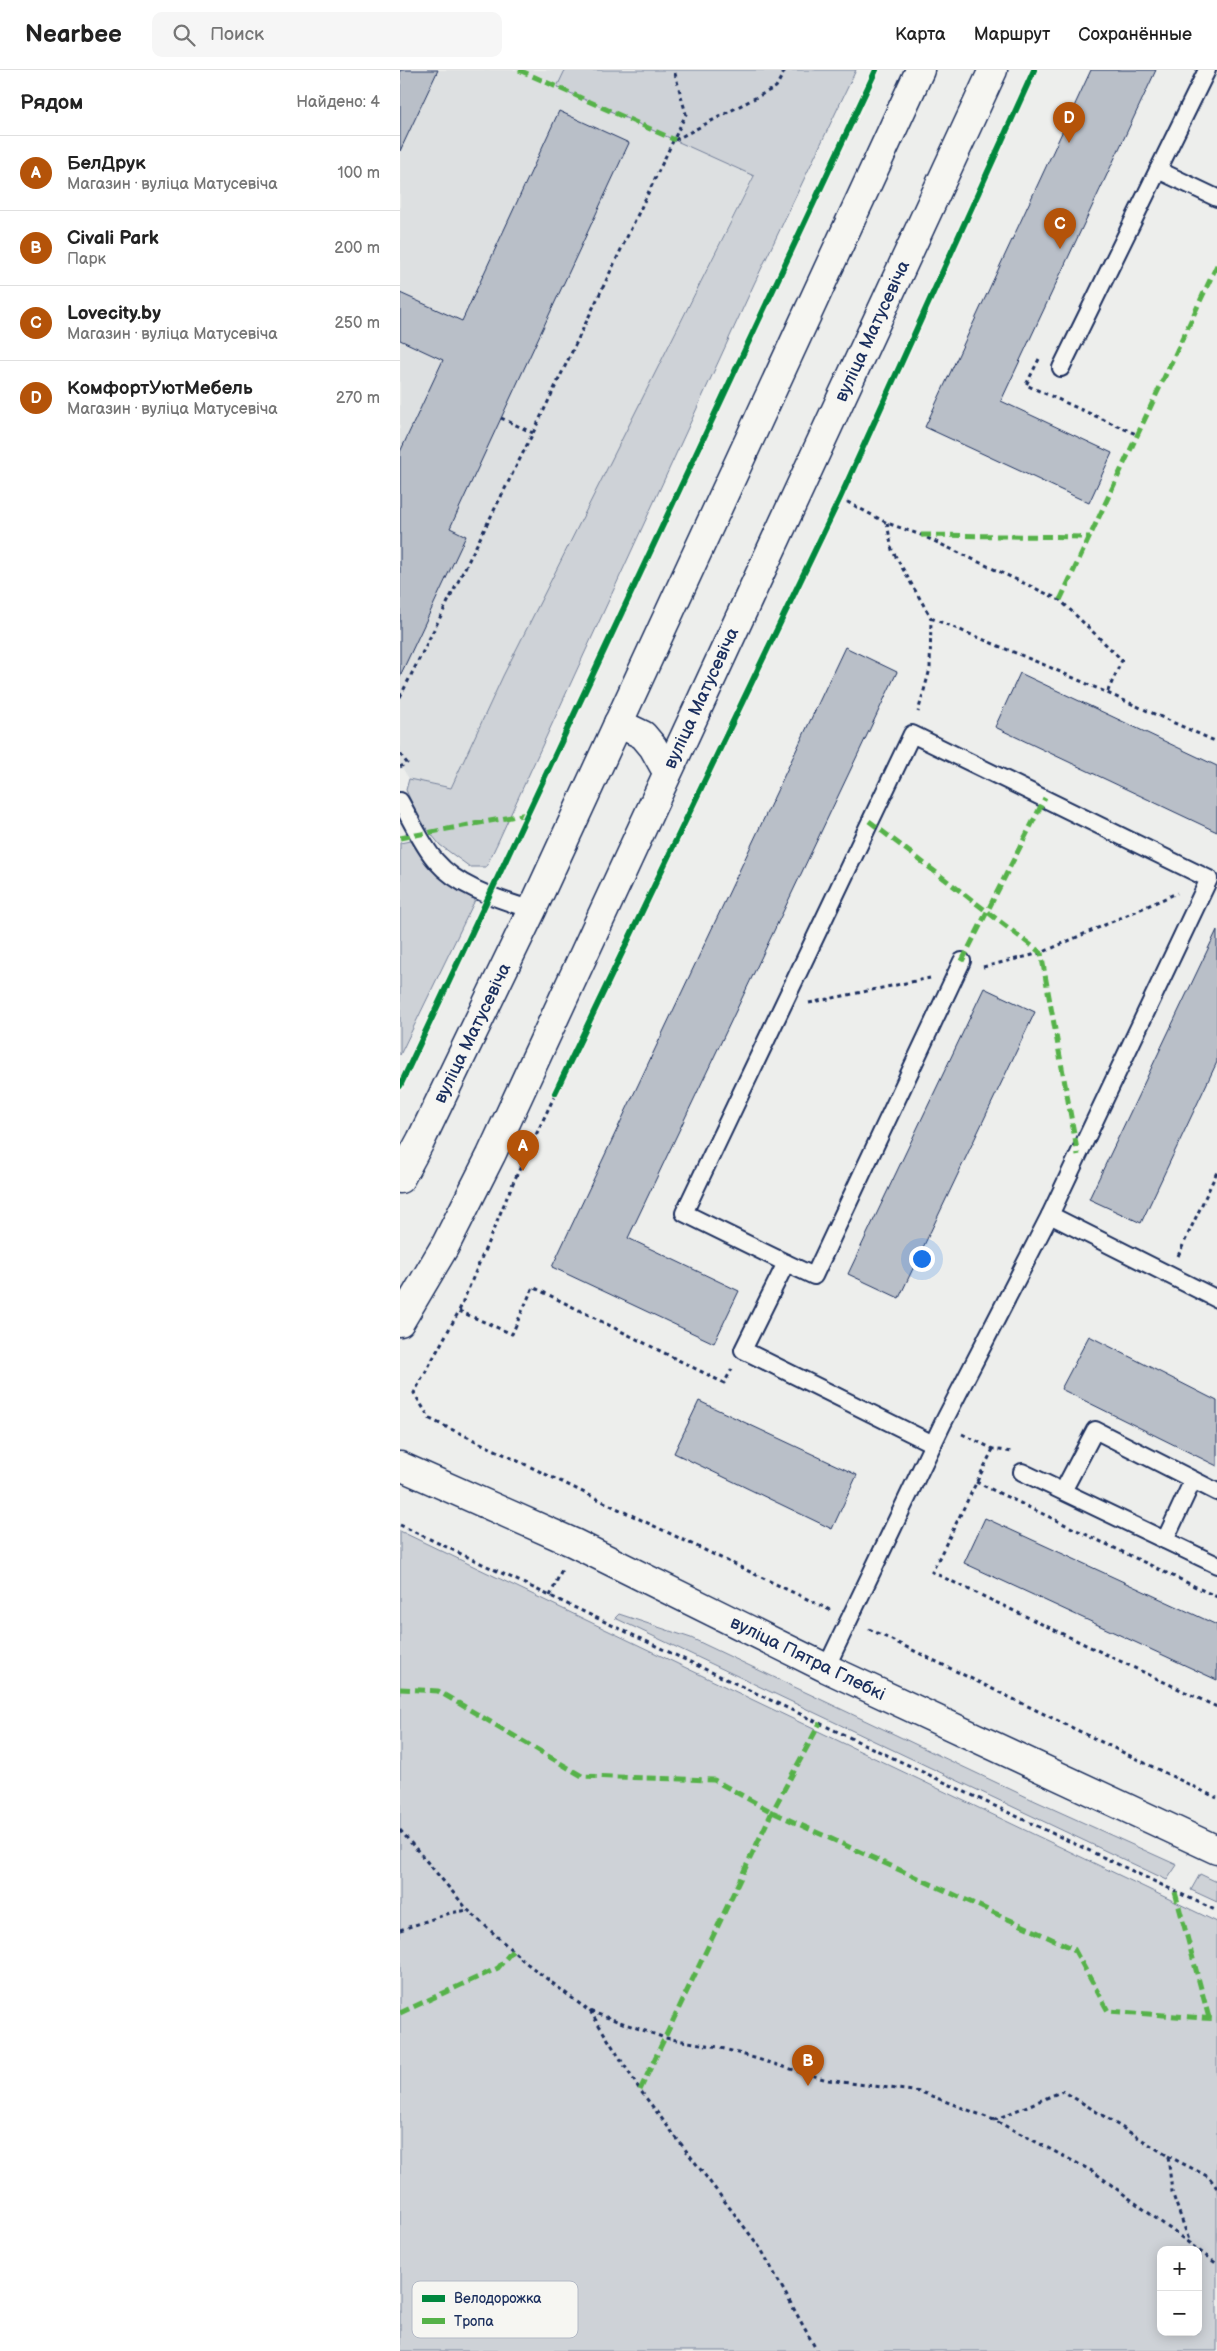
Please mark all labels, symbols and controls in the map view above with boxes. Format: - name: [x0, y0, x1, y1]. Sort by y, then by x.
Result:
- search box: [152, 12, 502, 57]
- text: Nearbee: [25, 20, 122, 49]
- icon: search: [170, 21, 198, 49]
- text: Поиск: [210, 23, 264, 46]
- text: Карта: [895, 24, 946, 45]
- text: Маршрут: [974, 24, 1050, 45]
- text: Сохранённые: [1078, 24, 1192, 45]
- text: Рядом: [20, 90, 83, 115]
- text: Найдено: 4: [296, 93, 380, 112]
- pin: D: [1053, 102, 1085, 143]
- text: БелДрук: [67, 152, 146, 175]
- text: A: [31, 164, 41, 183]
- text: 100 m: [337, 164, 380, 183]
- text: Магазин · вуліца Матусевіча: [67, 175, 278, 194]
- pin: C: [1044, 208, 1076, 249]
- text: Civali Park: [67, 227, 159, 250]
- text: B: [30, 239, 42, 258]
- text: 200 m: [334, 239, 380, 258]
- text: Парк: [67, 250, 106, 269]
- street label: вуліца Матусевіча: [831, 257, 915, 405]
- text: Lovecity.by: [67, 302, 161, 325]
- text: C: [30, 314, 42, 333]
- text: 250 m: [334, 314, 380, 333]
- text: Магазин · вуліца Матусевіча: [67, 325, 278, 344]
- text: КомфортУютМебель: [67, 377, 253, 400]
- text: D: [30, 389, 42, 408]
- text: 270 m: [336, 389, 380, 408]
- text: Магазин · вуліца Матусевіча: [67, 400, 278, 419]
- street label: вуліца Матусевіча: [660, 624, 744, 772]
- street label: вуліца Матусевіча: [429, 959, 516, 1107]
- pin: A: [507, 1130, 539, 1171]
- your location: [909, 1246, 935, 1272]
- street label: вуліца Пятра Глебкі: [727, 1612, 889, 1705]
- pin: B: [792, 2045, 824, 2086]
- map controls: [1157, 2246, 1202, 2336]
- button: +: [1157, 2246, 1202, 2291]
- legend: [412, 2281, 578, 2338]
- text: Велодорожка: [454, 2290, 542, 2307]
- button: −: [1157, 2291, 1202, 2336]
- text: Тропа: [454, 2313, 494, 2330]

